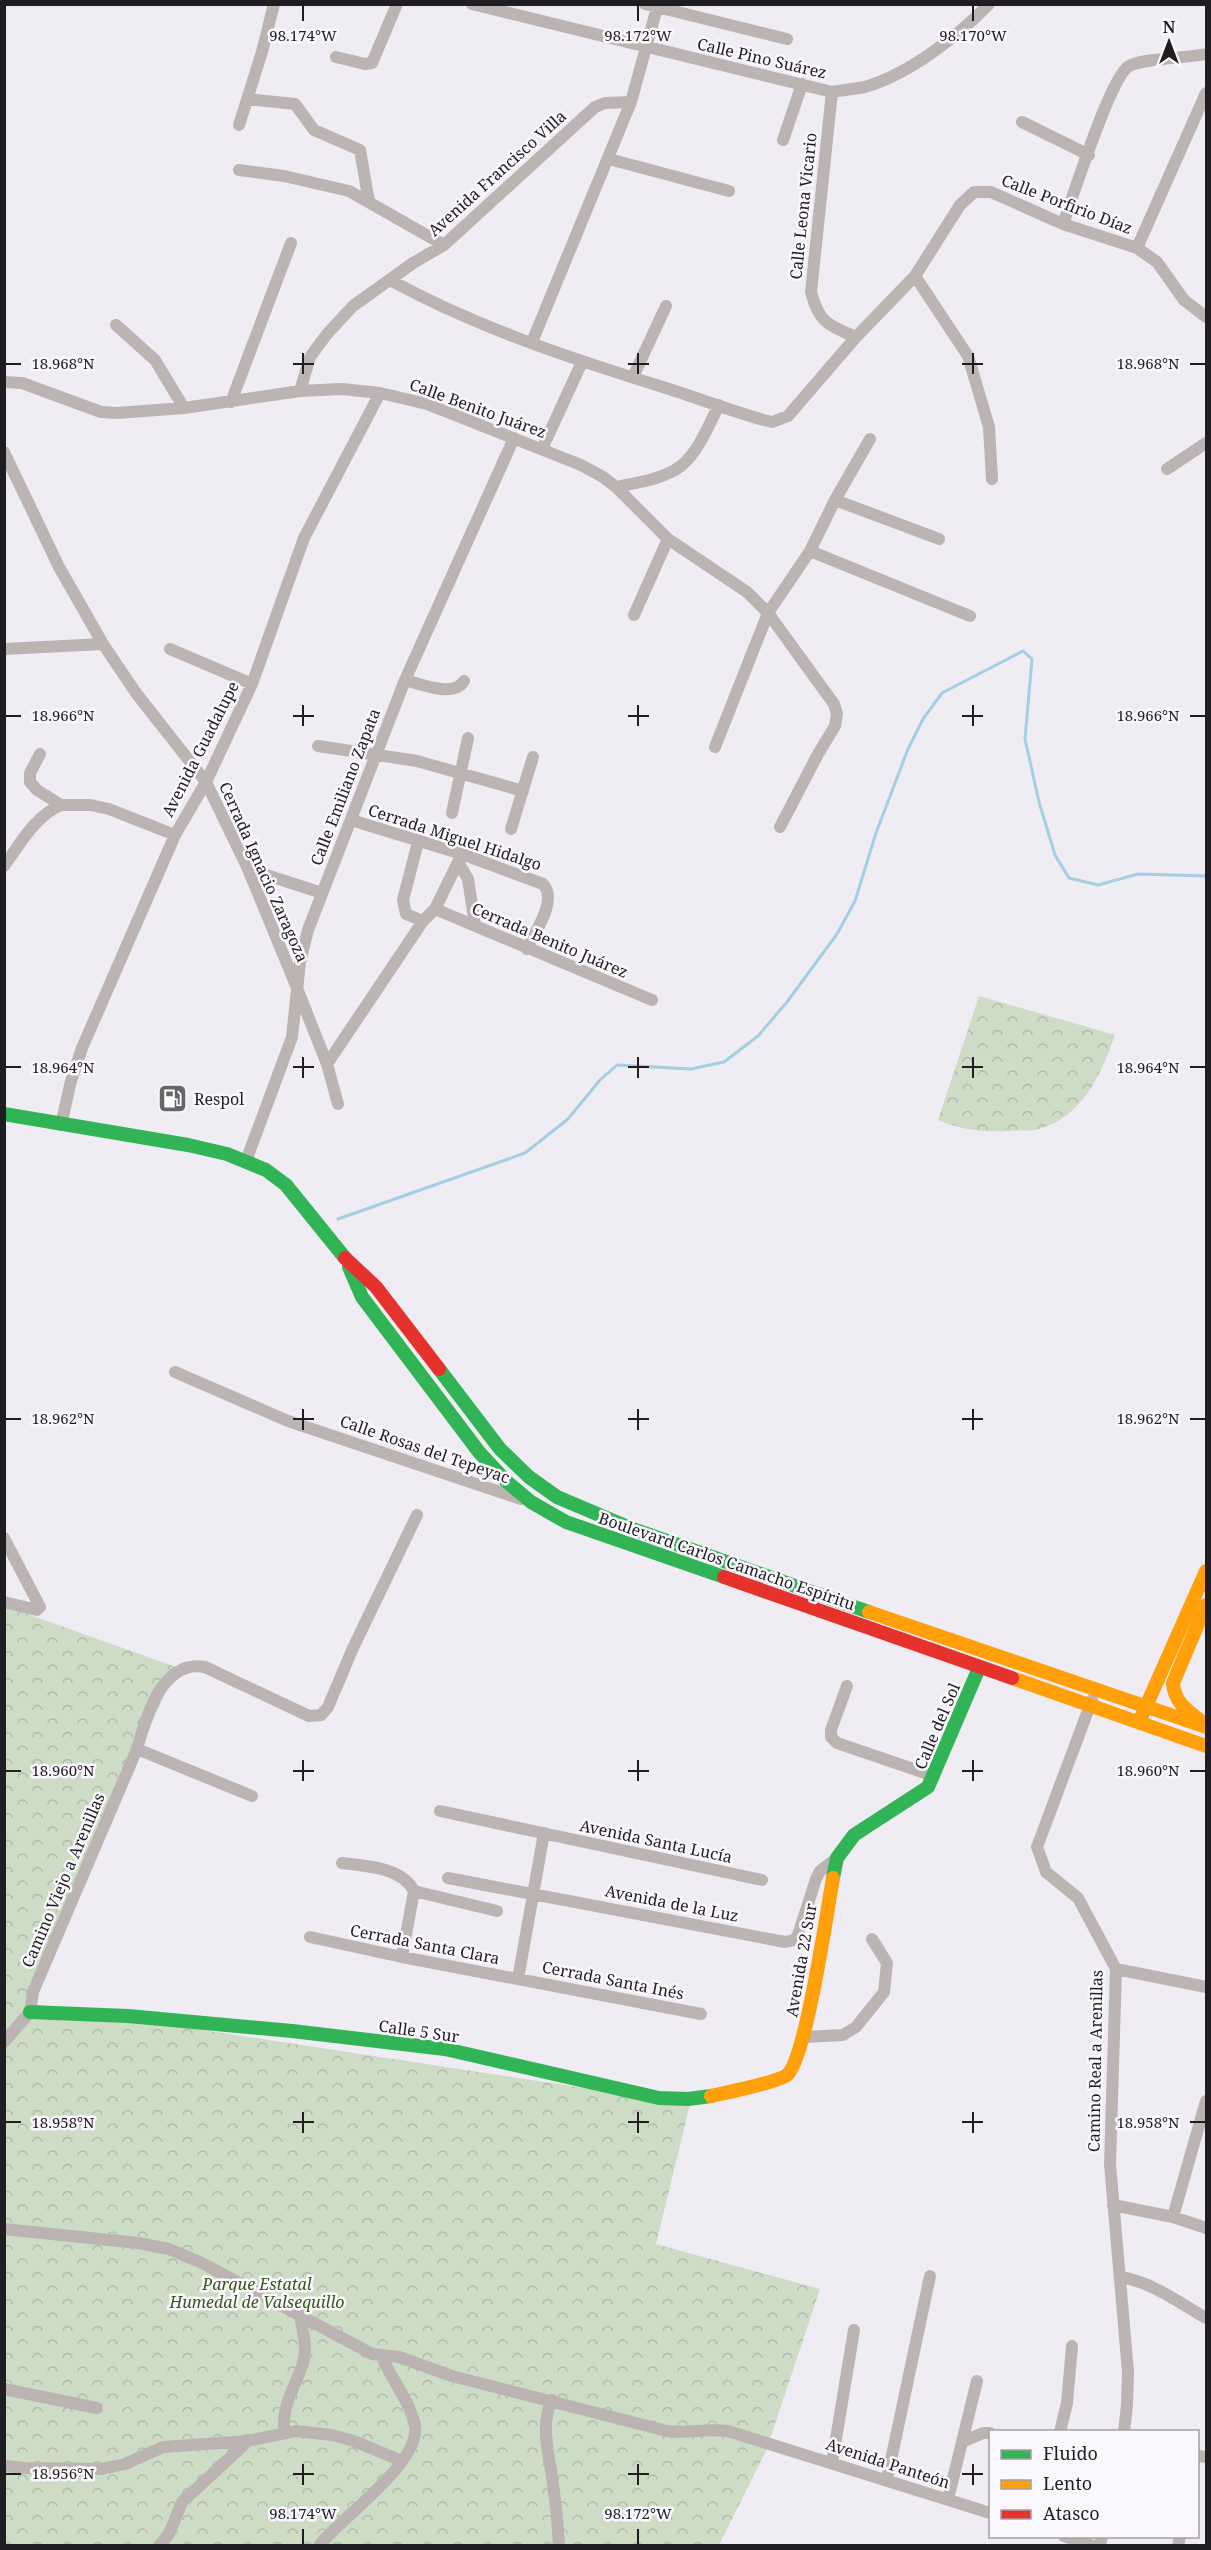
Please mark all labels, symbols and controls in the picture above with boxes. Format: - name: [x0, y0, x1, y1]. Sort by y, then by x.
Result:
- north arrow: [1139, 12, 1199, 72]
- text: N: [1163, 16, 1176, 38]
- text: 98.174°W: [269, 25, 337, 45]
- text: 98.172°W: [604, 25, 672, 45]
- text: 98.170°W: [939, 25, 1007, 45]
- street label: Calle Pino Suárez: [695, 32, 829, 84]
- street label: Avenida Francisco Villa: [423, 105, 571, 241]
- street label: Calle Leona Vicario: [784, 132, 822, 280]
- street label: Calle Porfirio Díaz: [998, 169, 1136, 239]
- text: 18.968°N: [31, 353, 95, 373]
- text: 18.968°N: [1116, 353, 1180, 373]
- street label: Calle Benito Juárez: [407, 373, 549, 443]
- street label: Avenida Guadalupe: [156, 677, 244, 821]
- text: 18.966°N: [31, 705, 95, 725]
- street label: Calle Emiliano Zapata: [305, 705, 385, 869]
- text: 18.966°N: [1116, 705, 1180, 725]
- street label: Cerrada Ignacio Zaragoza: [214, 778, 314, 966]
- street label: Cerrada Miguel Hidalgo: [365, 799, 545, 875]
- street label: Cerrada Benito Juárez: [468, 897, 632, 983]
- text: 18.964°N: [31, 1057, 95, 1077]
- text: 18.964°N: [1116, 1057, 1180, 1077]
- fuel station icon: Respol: [157, 1083, 189, 1115]
- place label: Respol: [194, 1088, 244, 1110]
- text: 18.962°N: [31, 1408, 95, 1428]
- text: 18.962°N: [1116, 1408, 1180, 1428]
- street label: Calle Rosas del Tepeyac: [337, 1410, 513, 1488]
- street label: Boulevard Carlos Camacho Espíritu: [596, 1507, 858, 1615]
- street label: Calle del Sol: [909, 1679, 965, 1773]
- text: 18.960°N: [31, 1760, 95, 1780]
- text: 18.960°N: [1116, 1760, 1180, 1780]
- street label: Camino Viejo a Arenillas: [16, 1789, 110, 1971]
- street label: Avenida Santa Lucía: [578, 1814, 734, 1868]
- street label: Avenida de la Luz: [603, 1879, 741, 1927]
- street label: Avenida 22 Sur: [780, 1901, 822, 2019]
- street label: Cerrada Santa Clara: [348, 1919, 502, 1969]
- street label: Cerrada Santa Inés: [540, 1955, 686, 2005]
- street label: Camino Real a Arenillas: [1082, 1970, 1108, 2152]
- street label: Calle 5 Sur: [377, 2014, 461, 2048]
- text: 18.958°N: [31, 2112, 95, 2132]
- text: 18.958°N: [1116, 2112, 1180, 2132]
- park label: Parque Estatal Humedal de Valsequillo: [169, 2273, 344, 2313]
- legend: [989, 2430, 1199, 2538]
- street label: Avenida Panteón: [823, 2433, 953, 2493]
- text: Fluido: [1043, 2441, 1098, 2465]
- text: 18.956°N: [31, 2463, 95, 2483]
- text: Lento: [1043, 2471, 1092, 2495]
- text: Atasco: [1043, 2501, 1100, 2525]
- text: 98.174°W: [269, 2503, 337, 2523]
- text: 98.172°W: [604, 2503, 672, 2523]

